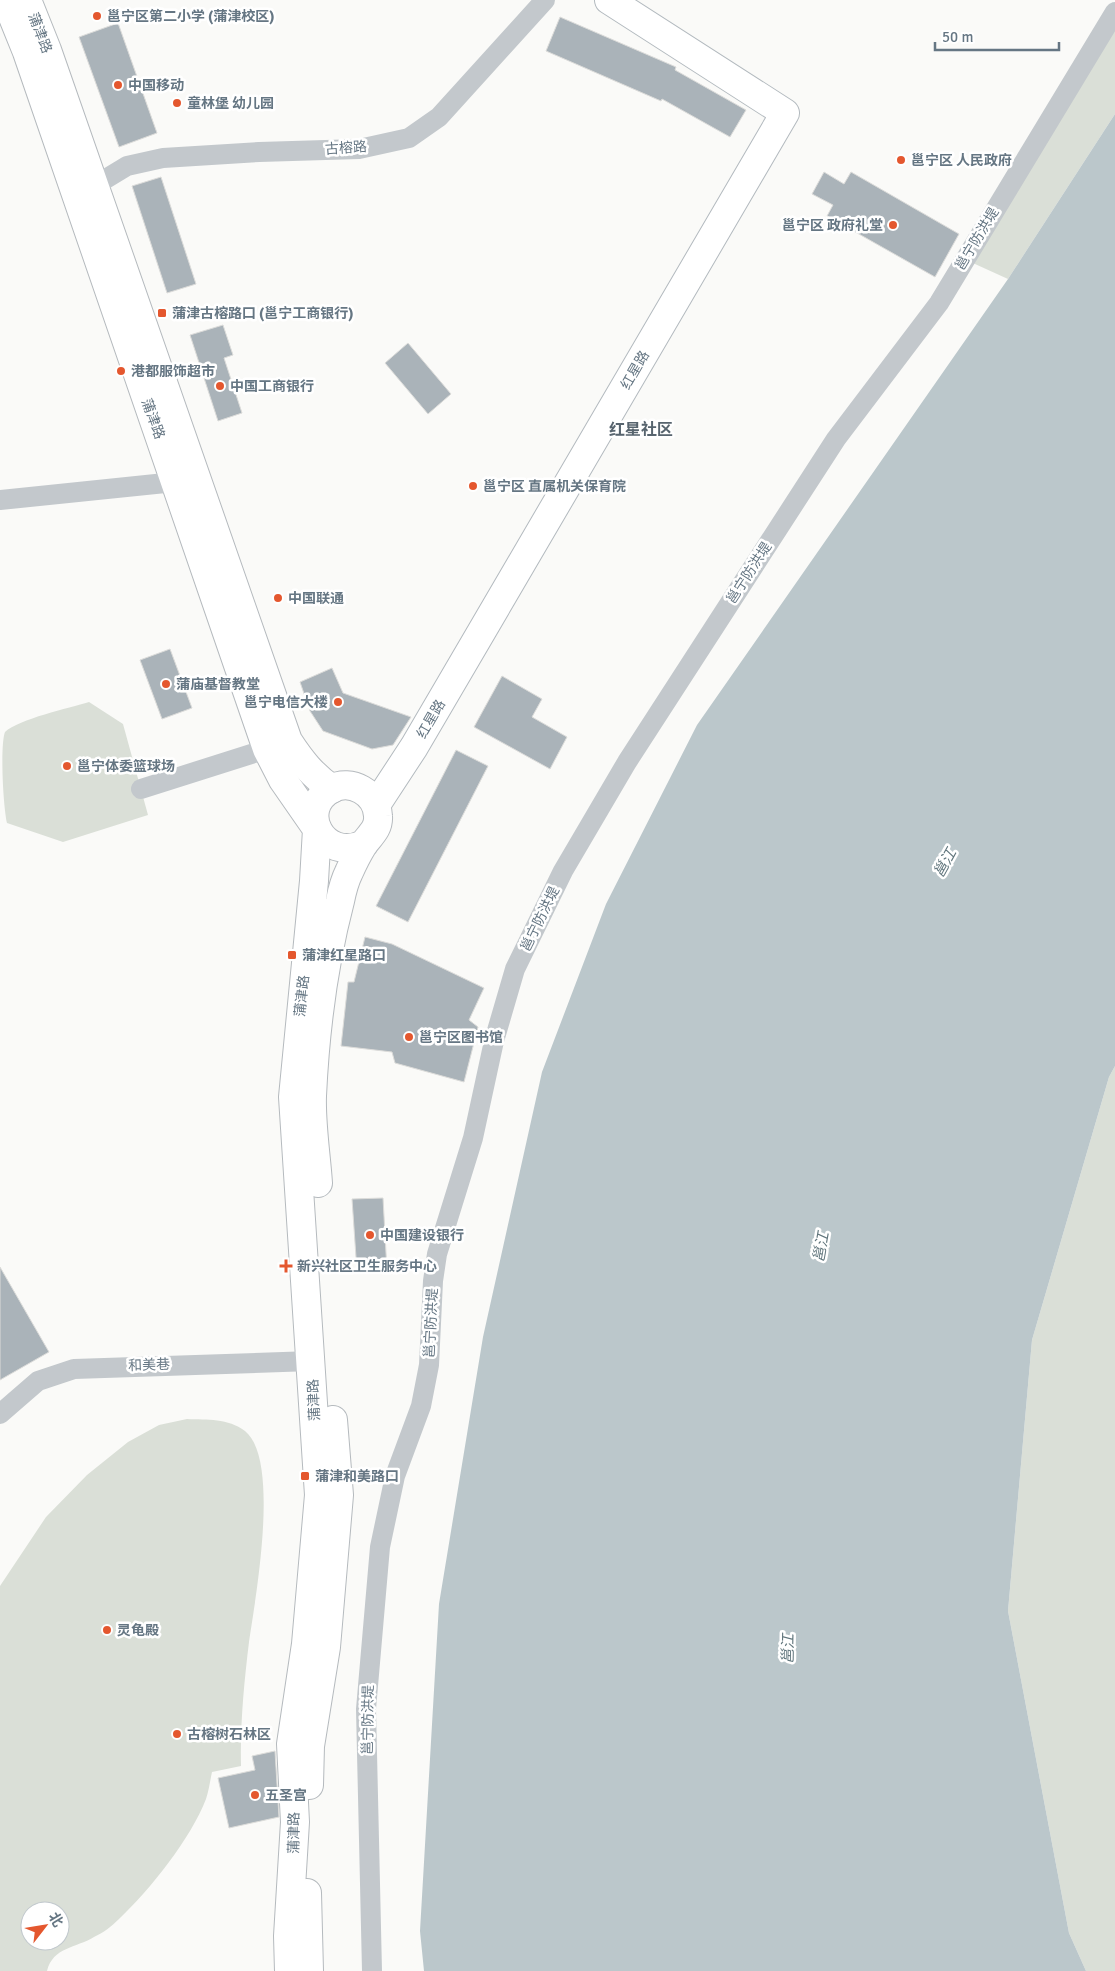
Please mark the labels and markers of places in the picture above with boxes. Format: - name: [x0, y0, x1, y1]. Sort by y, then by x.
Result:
- place label: 邕宁区第二小学 (蒲津校区): [107, 8, 275, 25]
- marker: 邕宁区第二小学 (蒲津校区): [91, 10, 103, 22]
- place label: 中国移动: [128, 77, 184, 94]
- marker: 中国移动: [112, 79, 124, 91]
- place label: 童林堡 幼儿园: [187, 95, 274, 112]
- marker: 童林堡 幼儿园: [171, 97, 183, 109]
- place label: 邕宁区 人民政府: [911, 152, 1012, 169]
- marker: 邕宁区 人民政府: [895, 154, 907, 166]
- place label: 邕宁区 政府礼堂: [782, 217, 883, 234]
- marker: 邕宁区 政府礼堂: [887, 219, 899, 231]
- place label: 蒲津古榕路口 (邕宁工商银行): [172, 305, 354, 322]
- marker: 蒲津古榕路口 (邕宁工商银行): [156, 307, 168, 319]
- place label: 港都服饰超市: [131, 363, 215, 380]
- marker: 港都服饰超市: [115, 365, 127, 377]
- place label: 中国工商银行: [230, 378, 314, 395]
- marker: 中国工商银行: [214, 380, 226, 392]
- place label: 邕宁区 直属机关保育院: [483, 478, 626, 495]
- marker: 邕宁区 直属机关保育院: [467, 480, 479, 492]
- place label: 中国联通: [288, 590, 344, 607]
- marker: 中国联通: [272, 592, 284, 604]
- place label: 蒲庙基督教堂: [176, 676, 260, 693]
- marker: 蒲庙基督教堂: [160, 678, 172, 690]
- place label: 邕宁电信大楼: [244, 694, 328, 711]
- marker: 邕宁电信大楼: [332, 696, 344, 708]
- place label: 邕宁体委篮球场: [77, 758, 175, 775]
- marker: 邕宁体委篮球场: [61, 760, 73, 772]
- place label: 蒲津红星路口: [302, 947, 386, 964]
- marker: 蒲津红星路口: [286, 949, 298, 961]
- place label: 邕宁区图书馆: [419, 1029, 503, 1046]
- marker: 邕宁区图书馆: [403, 1031, 415, 1043]
- place label: 中国建设银行: [380, 1227, 464, 1244]
- marker: 中国建设银行: [364, 1229, 376, 1241]
- place label: 新兴社区卫生服务中心: [297, 1258, 437, 1275]
- marker: 新兴社区卫生服务中心: [279, 1259, 293, 1273]
- place label: 蒲津和美路口: [315, 1468, 399, 1485]
- marker: 蒲津和美路口: [299, 1470, 311, 1482]
- place label: 灵龟殿: [117, 1622, 159, 1639]
- marker: 灵龟殿: [101, 1624, 113, 1636]
- place label: 古榕树石林区: [187, 1726, 271, 1743]
- marker: 古榕树石林区: [171, 1728, 183, 1740]
- place label: 五圣宫: [265, 1787, 307, 1804]
- marker: 五圣宫: [249, 1789, 261, 1801]

